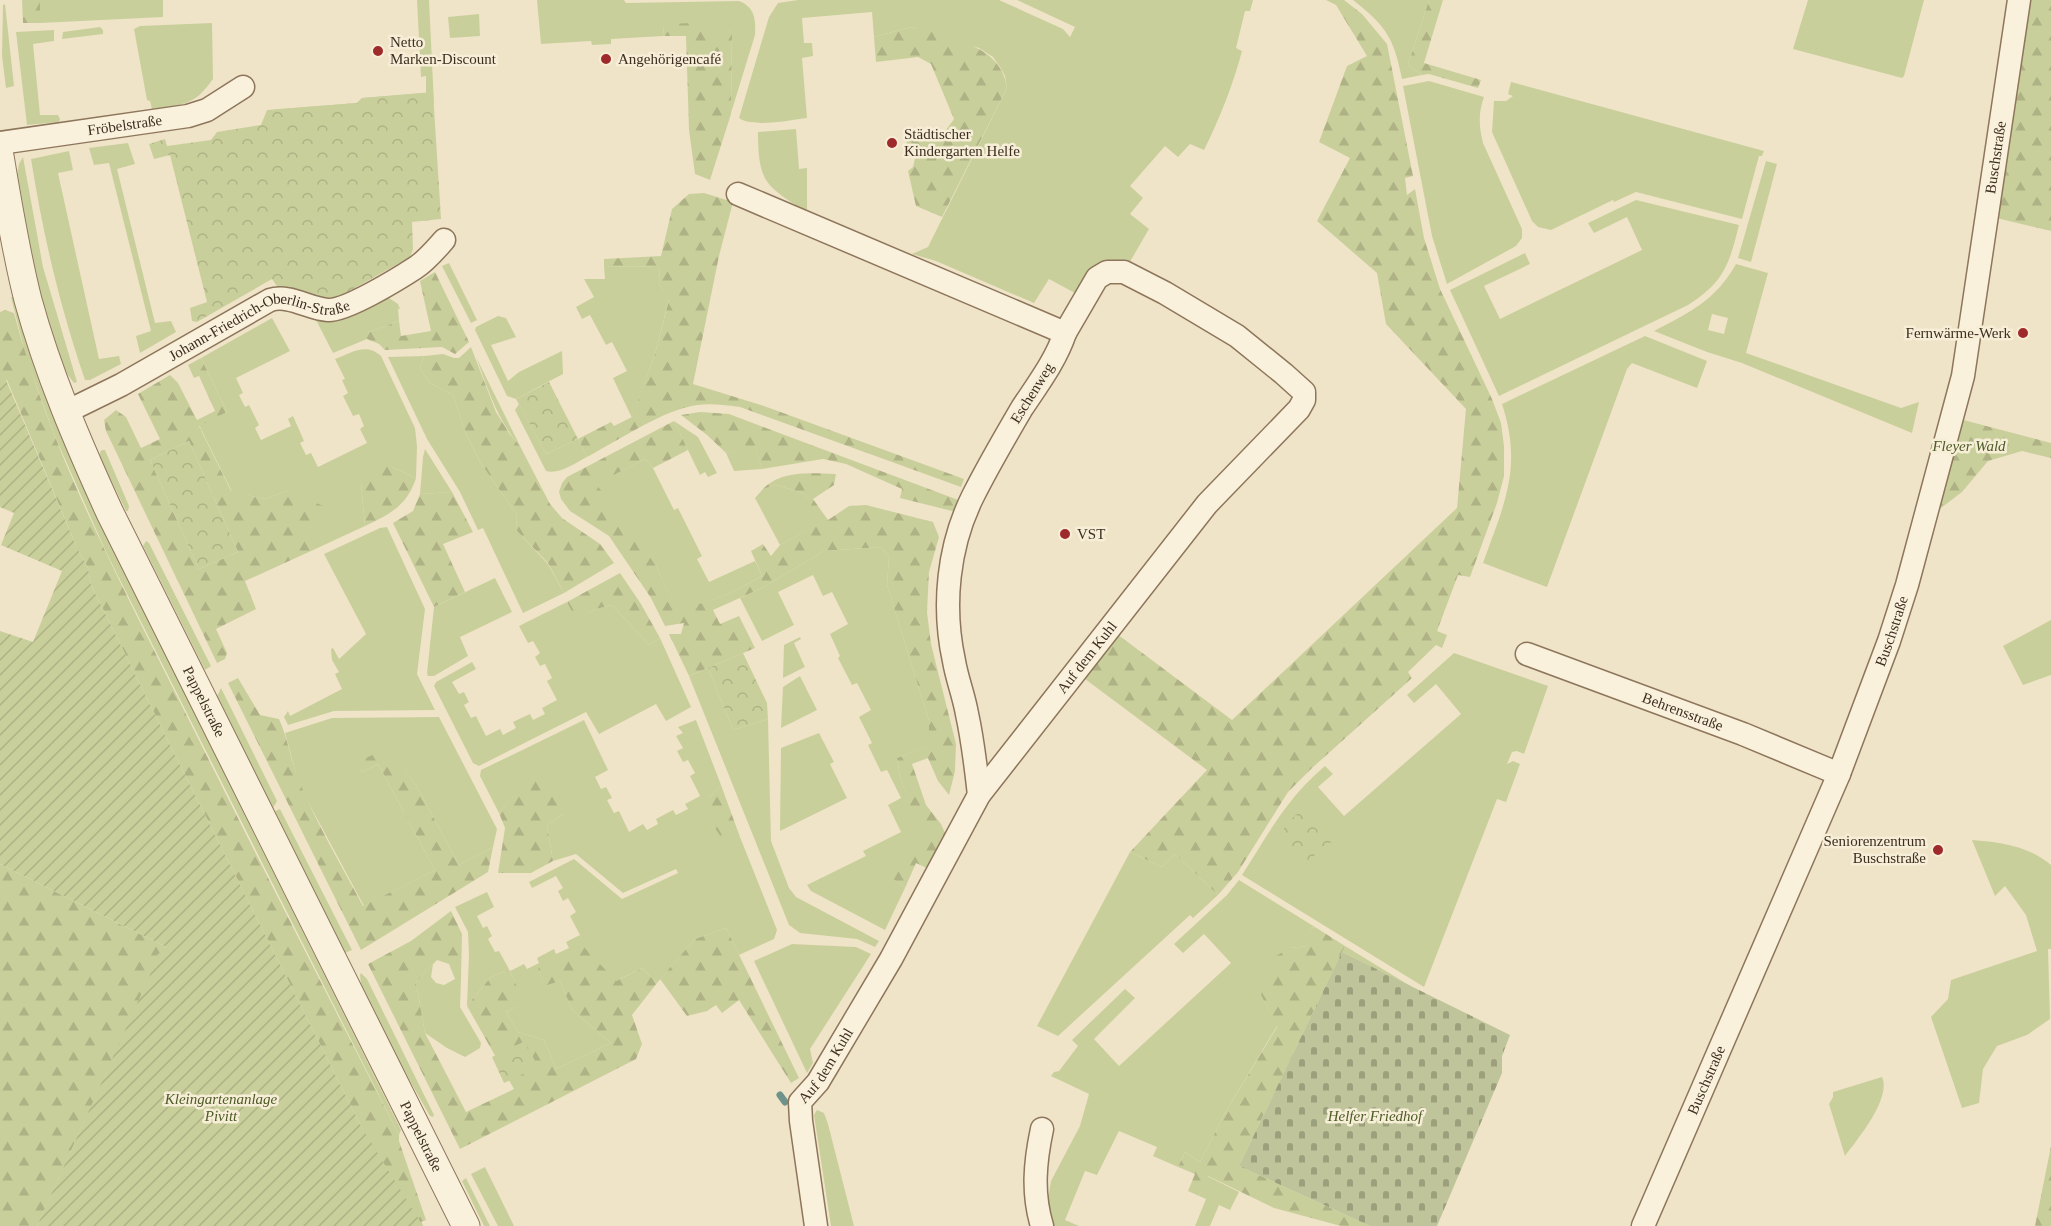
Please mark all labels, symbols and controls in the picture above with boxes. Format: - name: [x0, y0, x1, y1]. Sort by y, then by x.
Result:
- place label: Netto Marken-Discount: [390, 34, 497, 67]
- marker: Netto Marken-Discount: [371, 44, 385, 58]
- place label: Angehörigencafé: [618, 51, 722, 67]
- marker: Angehörigencafé: [599, 52, 613, 66]
- street label: Fröbelstraße: [86, 112, 163, 138]
- street label: Buschstraße: [1982, 120, 2009, 195]
- place label: Städtischer Kindergarten Helfe: [904, 126, 1020, 159]
- marker: Städtischer Kindergarten Helfe: [885, 136, 899, 150]
- street label: Johann-Friedrich-Oberlin-Straße: [166, 290, 352, 364]
- place label: Fernwärme-Werk: [1906, 325, 2011, 341]
- marker: Fernwärme-Werk: [2016, 326, 2030, 340]
- street label: Eschenweg: [1007, 359, 1057, 426]
- park label: Fleyer Wald: [1931, 438, 2006, 454]
- place label: VST: [1077, 526, 1105, 542]
- marker: VST: [1058, 527, 1072, 541]
- street label: Buschstraße: [1872, 594, 1911, 669]
- street label: Auf dem Kuhl: [1054, 618, 1120, 696]
- street label: Pappelstraße: [180, 664, 229, 740]
- street label: Behrensstraße: [1640, 689, 1726, 734]
- place label: Seniorenzentrum Buschstraße: [1824, 833, 1926, 866]
- marker: Seniorenzentrum Buschstraße: [1931, 843, 1945, 857]
- street label: Auf dem Kuhl: [795, 1025, 856, 1106]
- street label: Buschstraße: [1684, 1043, 1728, 1117]
- park label: Kleingartenanlage Pivitt: [164, 1091, 278, 1124]
- street label: Pappelstraße: [397, 1098, 446, 1175]
- park label: Helfer Friedhof: [1327, 1108, 1424, 1124]

